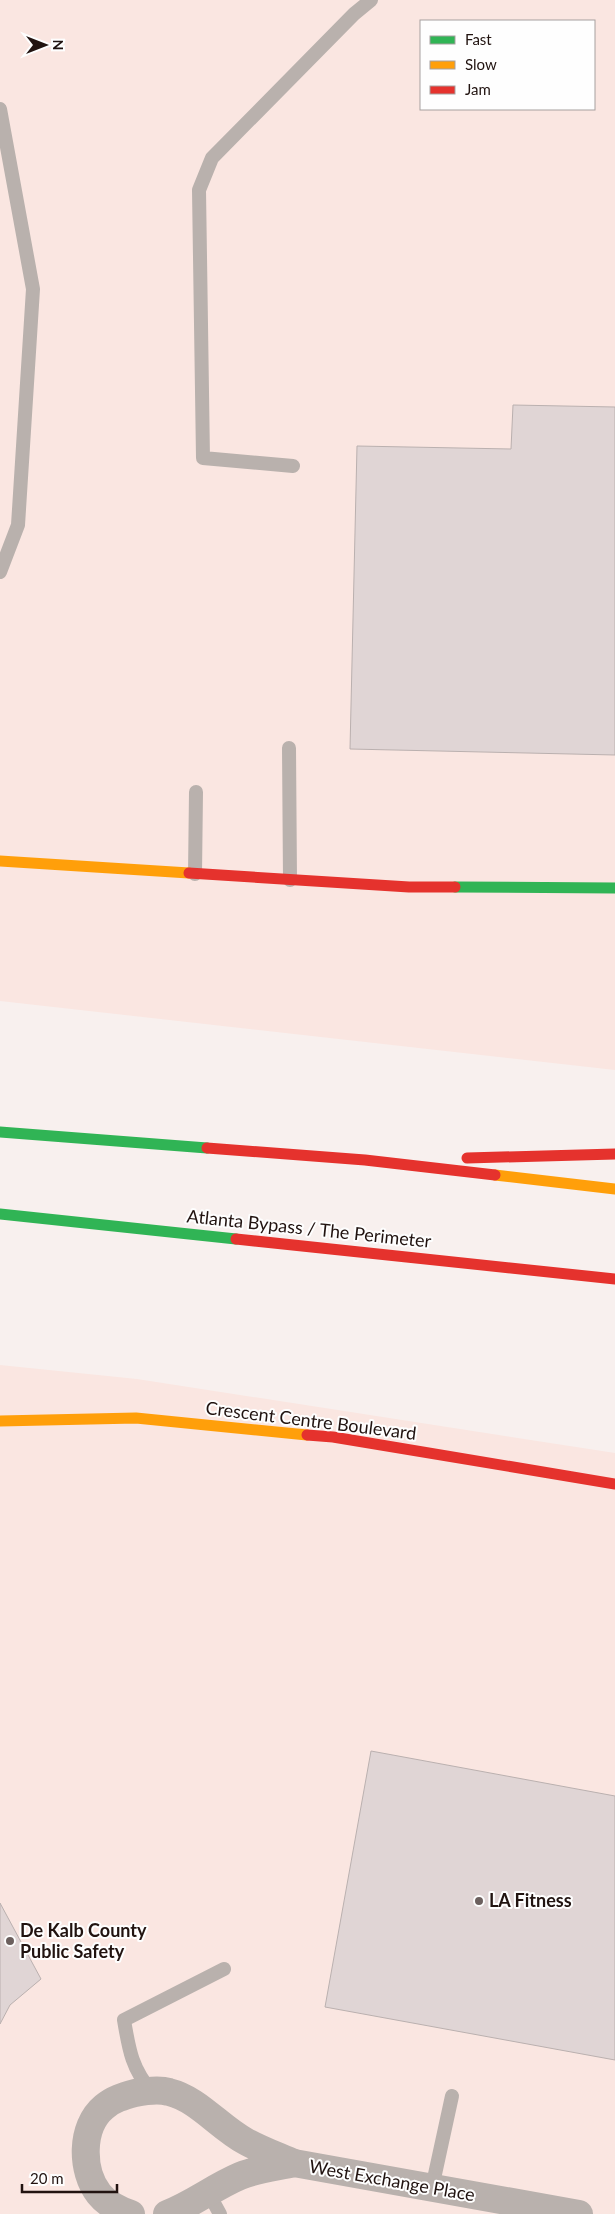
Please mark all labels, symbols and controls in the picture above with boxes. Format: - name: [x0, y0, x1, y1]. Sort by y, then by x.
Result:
- north arrow: [20, 20, 70, 70]
- legend: [420, 20, 595, 110]
- text: Fast: [465, 30, 492, 48]
- text: N: [50, 40, 67, 50]
- text: Slow: [465, 55, 497, 73]
- text: Jam: [465, 80, 491, 98]
- street label: Atlanta Bypass / The Perimeter: [186, 1204, 433, 1252]
- street label: Crescent Centre Boulevard: [205, 1396, 418, 1444]
- place label: LA Fitness: [489, 1889, 572, 1911]
- marker: LA Fitness: [473, 1895, 485, 1907]
- place label: De Kalb County Public Safety: [20, 1919, 147, 1962]
- marker: De Kalb County Public Safety: [4, 1935, 16, 1947]
- street label: West Exchange Place: [308, 2155, 477, 2205]
- scale bar: [22, 2162, 118, 2194]
- text: 20 m: [30, 2169, 64, 2187]

